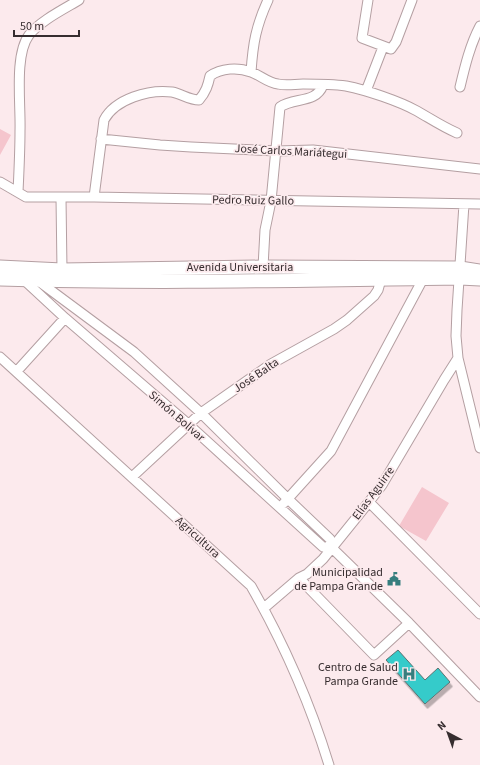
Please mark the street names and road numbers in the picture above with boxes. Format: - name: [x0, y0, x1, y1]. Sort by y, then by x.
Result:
- street label: José Carlos Mariátegui: [234, 140, 348, 163]
- street label: Pedro Ruiz Gallo: [212, 191, 294, 210]
- street label: Avenida Universitaria: [187, 259, 293, 276]
- street label: José Balta: [230, 354, 282, 397]
- street label: Simón Bolívar: [145, 387, 209, 446]
- street label: Elías Aguirre: [348, 463, 399, 523]
- street label: Agricultura: [171, 513, 224, 562]

